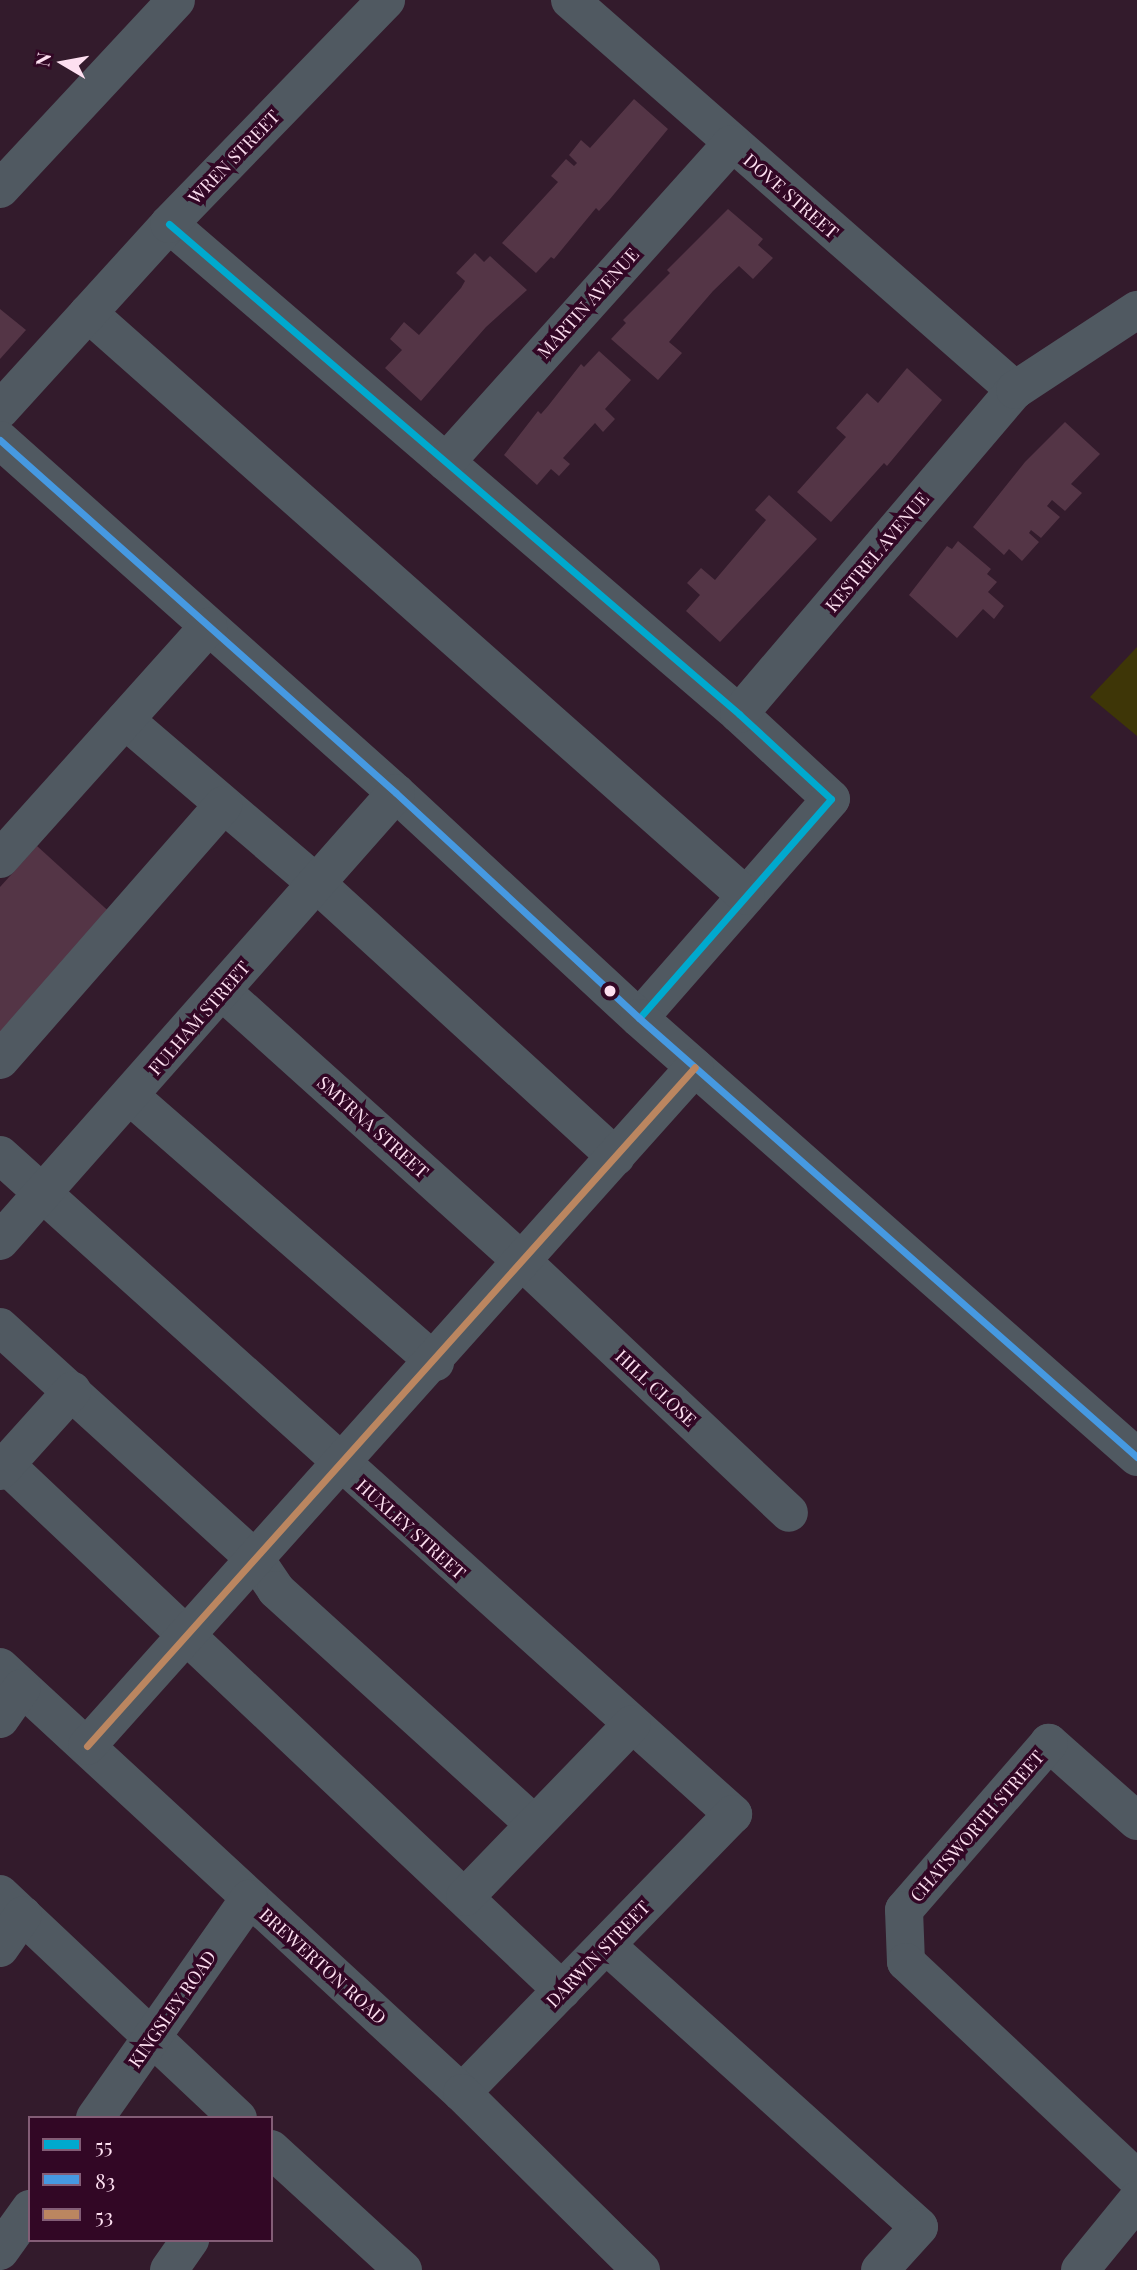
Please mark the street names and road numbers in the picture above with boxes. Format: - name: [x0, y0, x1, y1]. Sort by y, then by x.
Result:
- street label: WREN STREET: [184, 106, 284, 208]
- street label: DOVE STREET: [739, 149, 843, 243]
- street label: MARTIN AVENUE: [533, 243, 643, 363]
- street label: KESTREL AVENUE: [821, 488, 933, 616]
- street label: FULHAM STREET: [144, 957, 254, 1079]
- street label: SMYRNA STREET: [313, 1072, 433, 1182]
- street label: HILL CLOSE: [611, 1345, 701, 1431]
- street label: HUXLEY STREET: [352, 1474, 470, 1584]
- street label: CHATSWORTH STREET: [906, 1746, 1048, 1906]
- street label: DARWIN STREET: [542, 1896, 654, 2012]
- street label: BREWERTON ROAD: [255, 1904, 391, 2028]
- street label: KINGSLEY ROAD: [124, 1946, 220, 2072]

